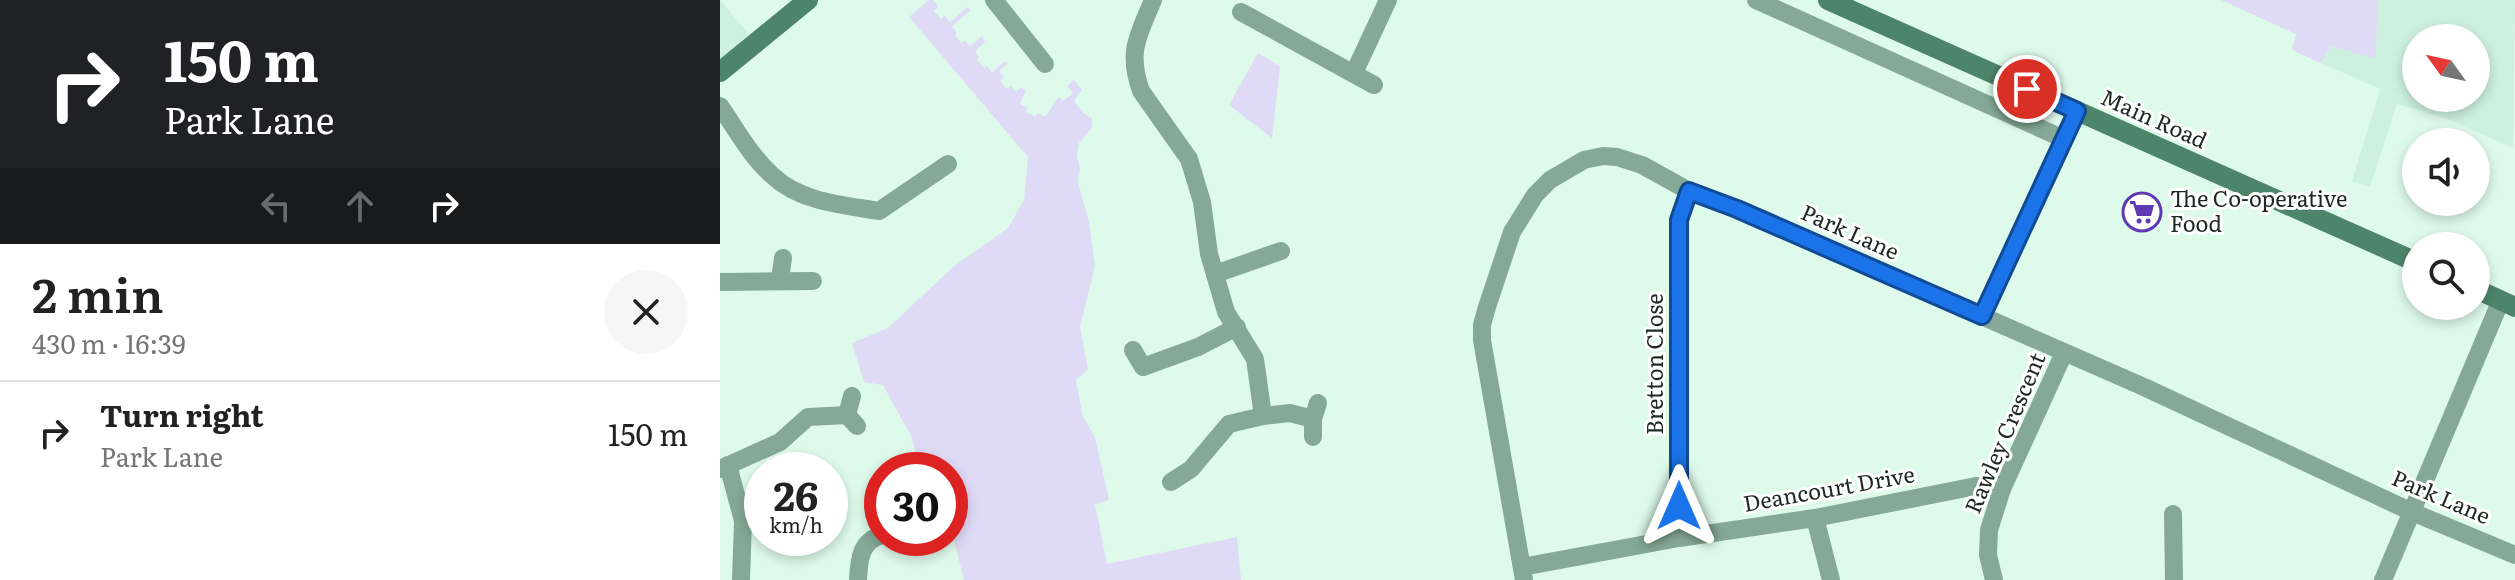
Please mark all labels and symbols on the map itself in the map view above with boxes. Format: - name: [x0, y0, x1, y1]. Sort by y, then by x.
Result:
- north arrow: [2402, 24, 2490, 112]
- pin: [1993, 55, 2061, 123]
- street label: Main Road: [2096, 80, 2213, 156]
- place label: The Co-operative Food: [2170, 181, 2347, 239]
- supermarket icon: The Co-operative Food: [2121, 191, 2163, 233]
- street label: Park Lane: [1796, 194, 1905, 267]
- street label: Bretton Close: [1637, 293, 1670, 435]
- street label: Rawley Crescent: [1955, 347, 2052, 518]
- speed limit sign: 30: [864, 452, 968, 556]
- street label: Deancourt Drive: [1740, 456, 1917, 519]
- street label: Park Lane: [2387, 460, 2496, 531]
- position arrow: [1637, 464, 1721, 548]

